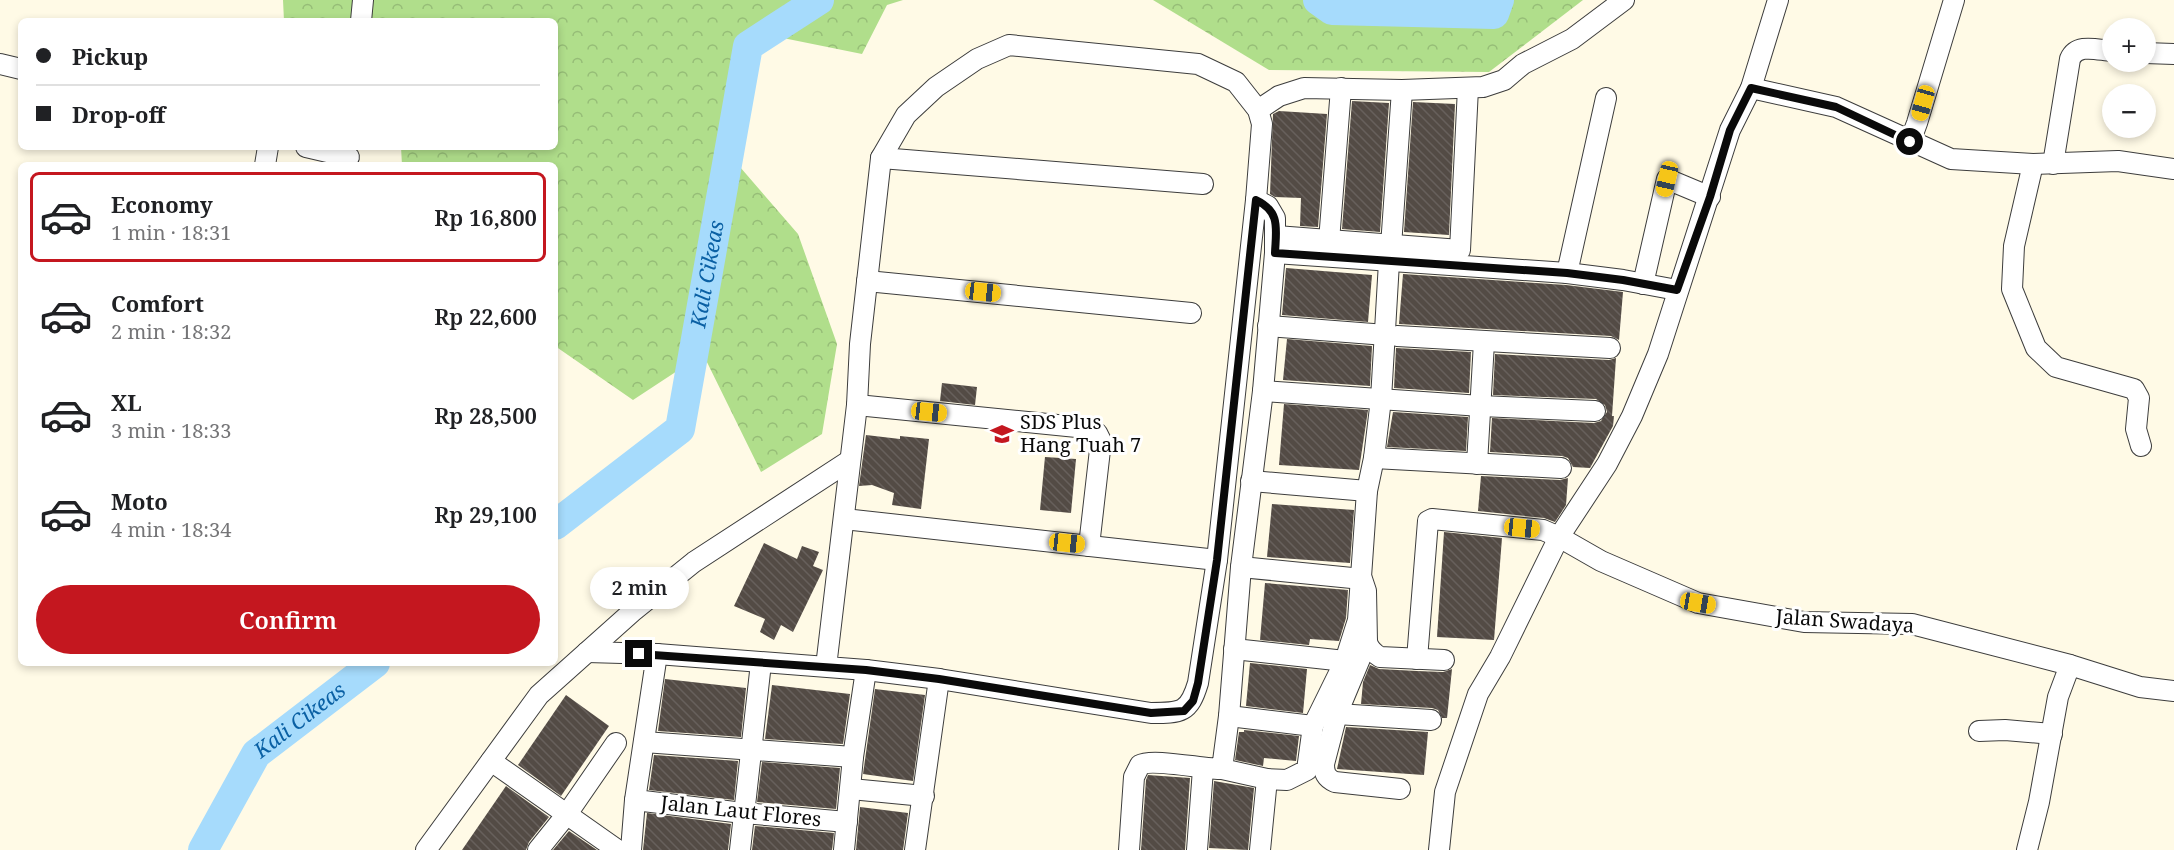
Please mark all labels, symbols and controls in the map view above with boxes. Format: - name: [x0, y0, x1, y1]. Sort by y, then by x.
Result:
- map controls: [2102, 18, 2156, 138]
- button: +: [2102, 18, 2156, 72]
- text: Pickup: [72, 41, 148, 71]
- car: [1909, 83, 1937, 123]
- button: −: [2102, 84, 2156, 138]
- text: Drop-off: [72, 99, 165, 129]
- route start: [1896, 128, 1923, 155]
- car: [1654, 159, 1680, 199]
- text: Economy: [111, 189, 213, 219]
- icon: car: [39, 190, 93, 244]
- text: Rp 16,800: [434, 202, 537, 232]
- water label: Kali Cikeas: [683, 218, 730, 331]
- text: 1 min · 18:31: [111, 219, 231, 246]
- car: [964, 281, 1002, 303]
- text: Comfort: [111, 288, 204, 318]
- icon: car: [39, 289, 93, 343]
- text: Rp 22,600: [434, 301, 537, 331]
- text: 2 min · 18:32: [111, 318, 231, 345]
- text: XL: [111, 387, 142, 417]
- icon: car: [39, 388, 93, 442]
- text: Rp 28,500: [434, 400, 537, 430]
- car: [910, 401, 948, 423]
- place label: SDS Plus Hang Tuah 7: [1020, 408, 1141, 458]
- text: 3 min · 18:33: [111, 417, 231, 444]
- school or university icon: SDS Plus Hang Tuah 7: [989, 421, 1015, 447]
- text: Moto: [111, 486, 168, 516]
- icon: car: [39, 487, 93, 541]
- text: Rp 29,100: [434, 499, 537, 529]
- text: 4 min · 18:34: [111, 516, 231, 543]
- car: [1503, 517, 1541, 539]
- car: [1048, 532, 1086, 554]
- callout: 2 min: [590, 567, 688, 609]
- text: 2 min: [612, 574, 667, 601]
- button: Confirm: [36, 585, 540, 654]
- car: [1679, 591, 1717, 615]
- street label: Jalan Swadaya: [1774, 602, 1915, 639]
- route end: [625, 640, 652, 667]
- water label: Kali Cikeas: [247, 675, 351, 764]
- street label: Jalan Laut Flores: [658, 789, 823, 832]

